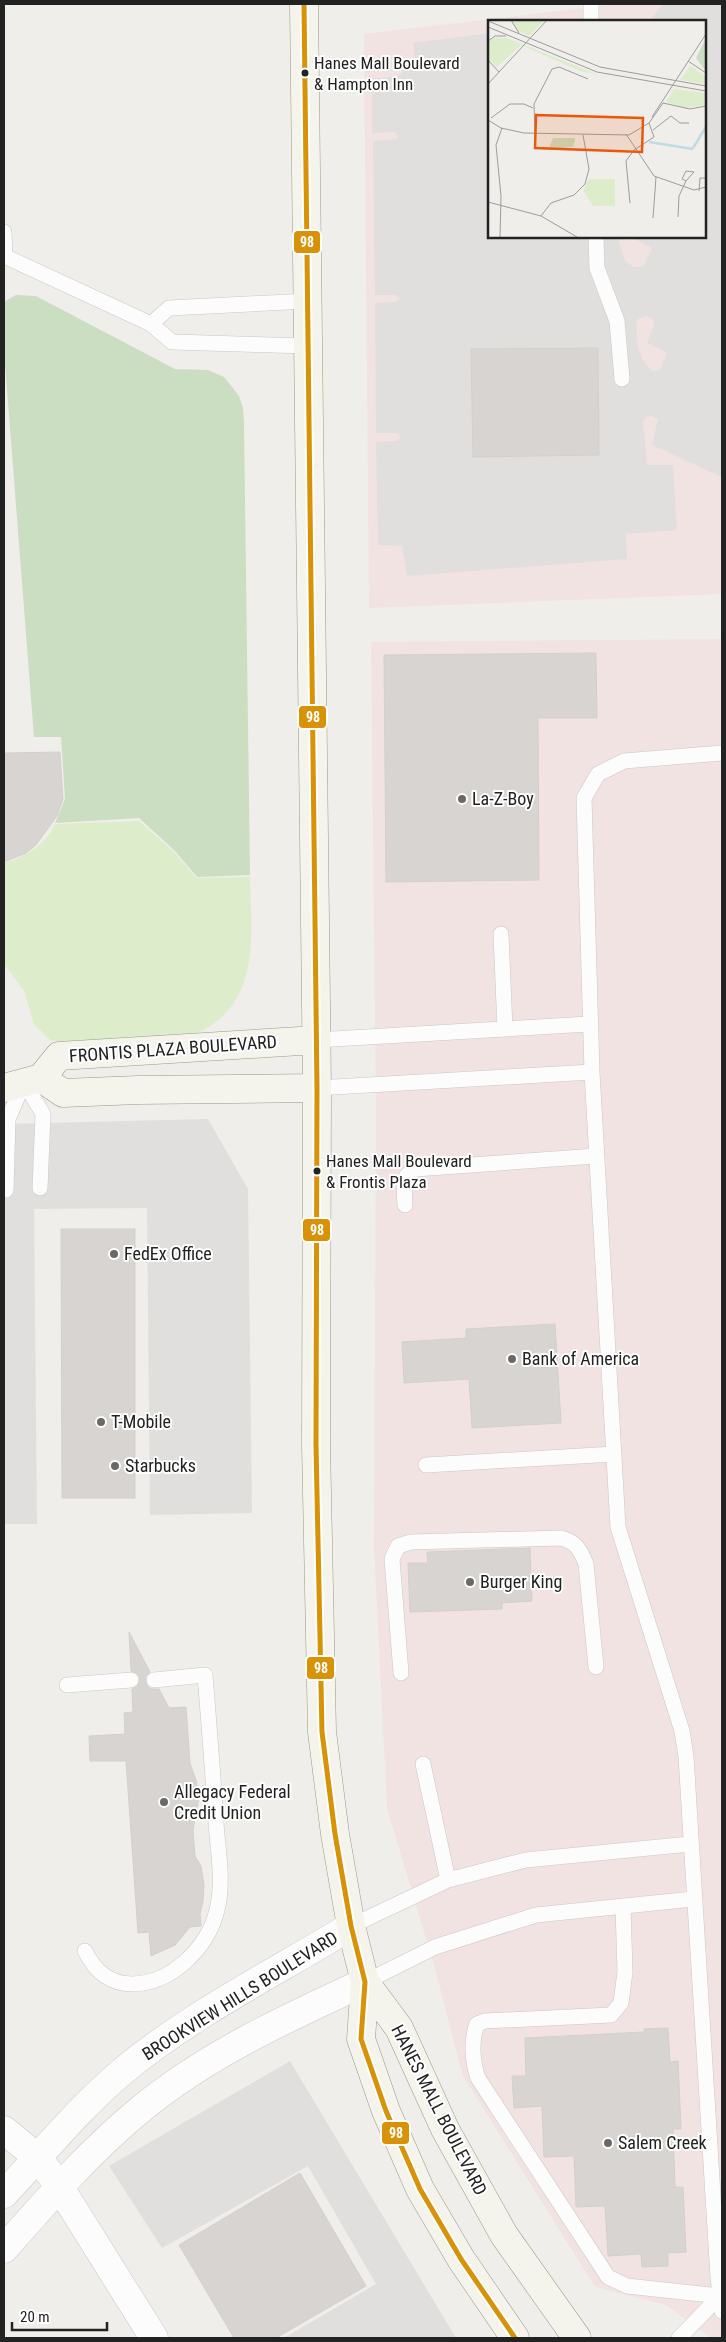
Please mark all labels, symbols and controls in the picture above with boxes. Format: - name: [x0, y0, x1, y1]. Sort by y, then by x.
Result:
- inset map: [488, 20, 706, 238]
- place label: Hanes Mall Boulevard & Hampton Inn: [314, 53, 460, 94]
- marker: Hanes Mall Boulevard & Hampton Inn: [300, 68, 310, 78]
- line badge: 98: [293, 230, 321, 254]
- text: 98: [300, 234, 314, 250]
- line badge: 98: [298, 705, 327, 729]
- text: 98: [306, 709, 320, 725]
- place label: La-Z-Boy: [472, 788, 534, 809]
- marker: La-Z-Boy: [456, 793, 468, 805]
- street label: FRONTIS PLAZA BOULEVARD: [68, 1031, 278, 1066]
- place label: Hanes Mall Boulevard & Frontis Plaza: [326, 1151, 472, 1192]
- marker: Hanes Mall Boulevard & Frontis Plaza: [312, 1166, 322, 1176]
- line badge: 98: [302, 1218, 331, 1242]
- text: 98: [310, 1222, 324, 1238]
- place label: FedEx Office: [124, 1243, 212, 1264]
- marker: FedEx Office: [108, 1248, 120, 1260]
- place label: Bank of America: [522, 1348, 639, 1369]
- marker: Bank of America: [506, 1353, 518, 1365]
- place label: T-Mobile: [111, 1411, 171, 1432]
- marker: T-Mobile: [95, 1416, 107, 1428]
- place label: Starbucks: [125, 1455, 196, 1476]
- marker: Starbucks: [109, 1460, 121, 1472]
- place label: Burger King: [480, 1571, 562, 1592]
- marker: Burger King: [464, 1576, 476, 1588]
- line badge: 98: [306, 1656, 335, 1680]
- text: 98: [314, 1660, 328, 1676]
- place label: Allegacy Federal Credit Union: [174, 1781, 291, 1823]
- marker: Allegacy Federal Credit Union: [158, 1796, 170, 1808]
- street label: BROOKVIEW HILLS BOULEVARD: [138, 1927, 341, 2064]
- street label: HANES MALL BOULEVARD: [387, 2021, 492, 2199]
- line badge: 98: [381, 2121, 410, 2145]
- text: 98: [389, 2125, 403, 2141]
- place label: Salem Creek: [618, 2132, 707, 2153]
- marker: Salem Creek: [602, 2137, 614, 2149]
- scale bar: [12, 2300, 108, 2332]
- text: 20 m: [20, 2308, 50, 2326]

